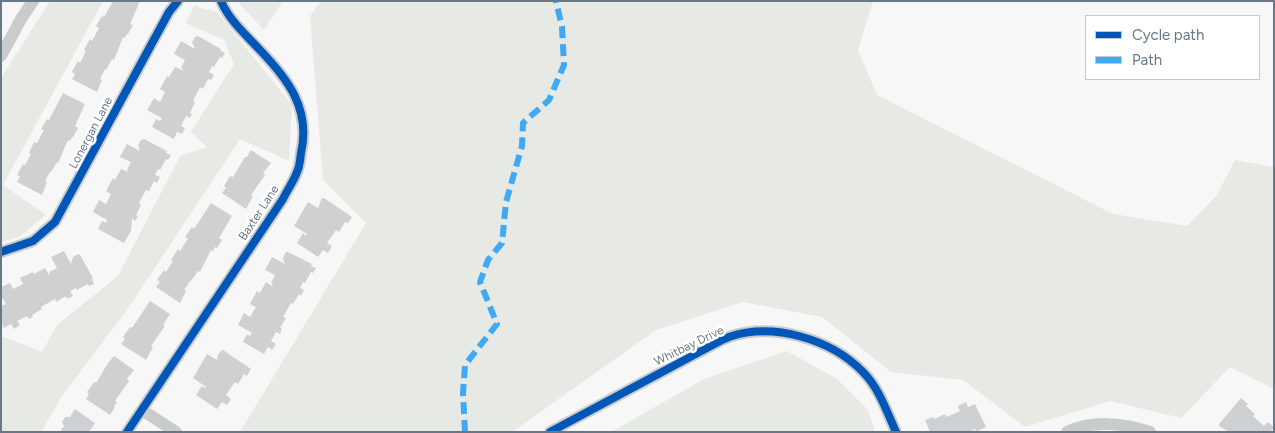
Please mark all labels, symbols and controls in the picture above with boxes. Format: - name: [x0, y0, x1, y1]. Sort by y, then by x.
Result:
- legend: [1085, 15, 1260, 80]
- text: Cycle path: [1132, 26, 1204, 44]
- text: Path: [1132, 51, 1162, 69]
- street label: Lonergan Lane: [66, 95, 116, 171]
- street label: Baxter Lane: [236, 183, 282, 243]
- street label: Whitbay Drive: [652, 323, 726, 369]

